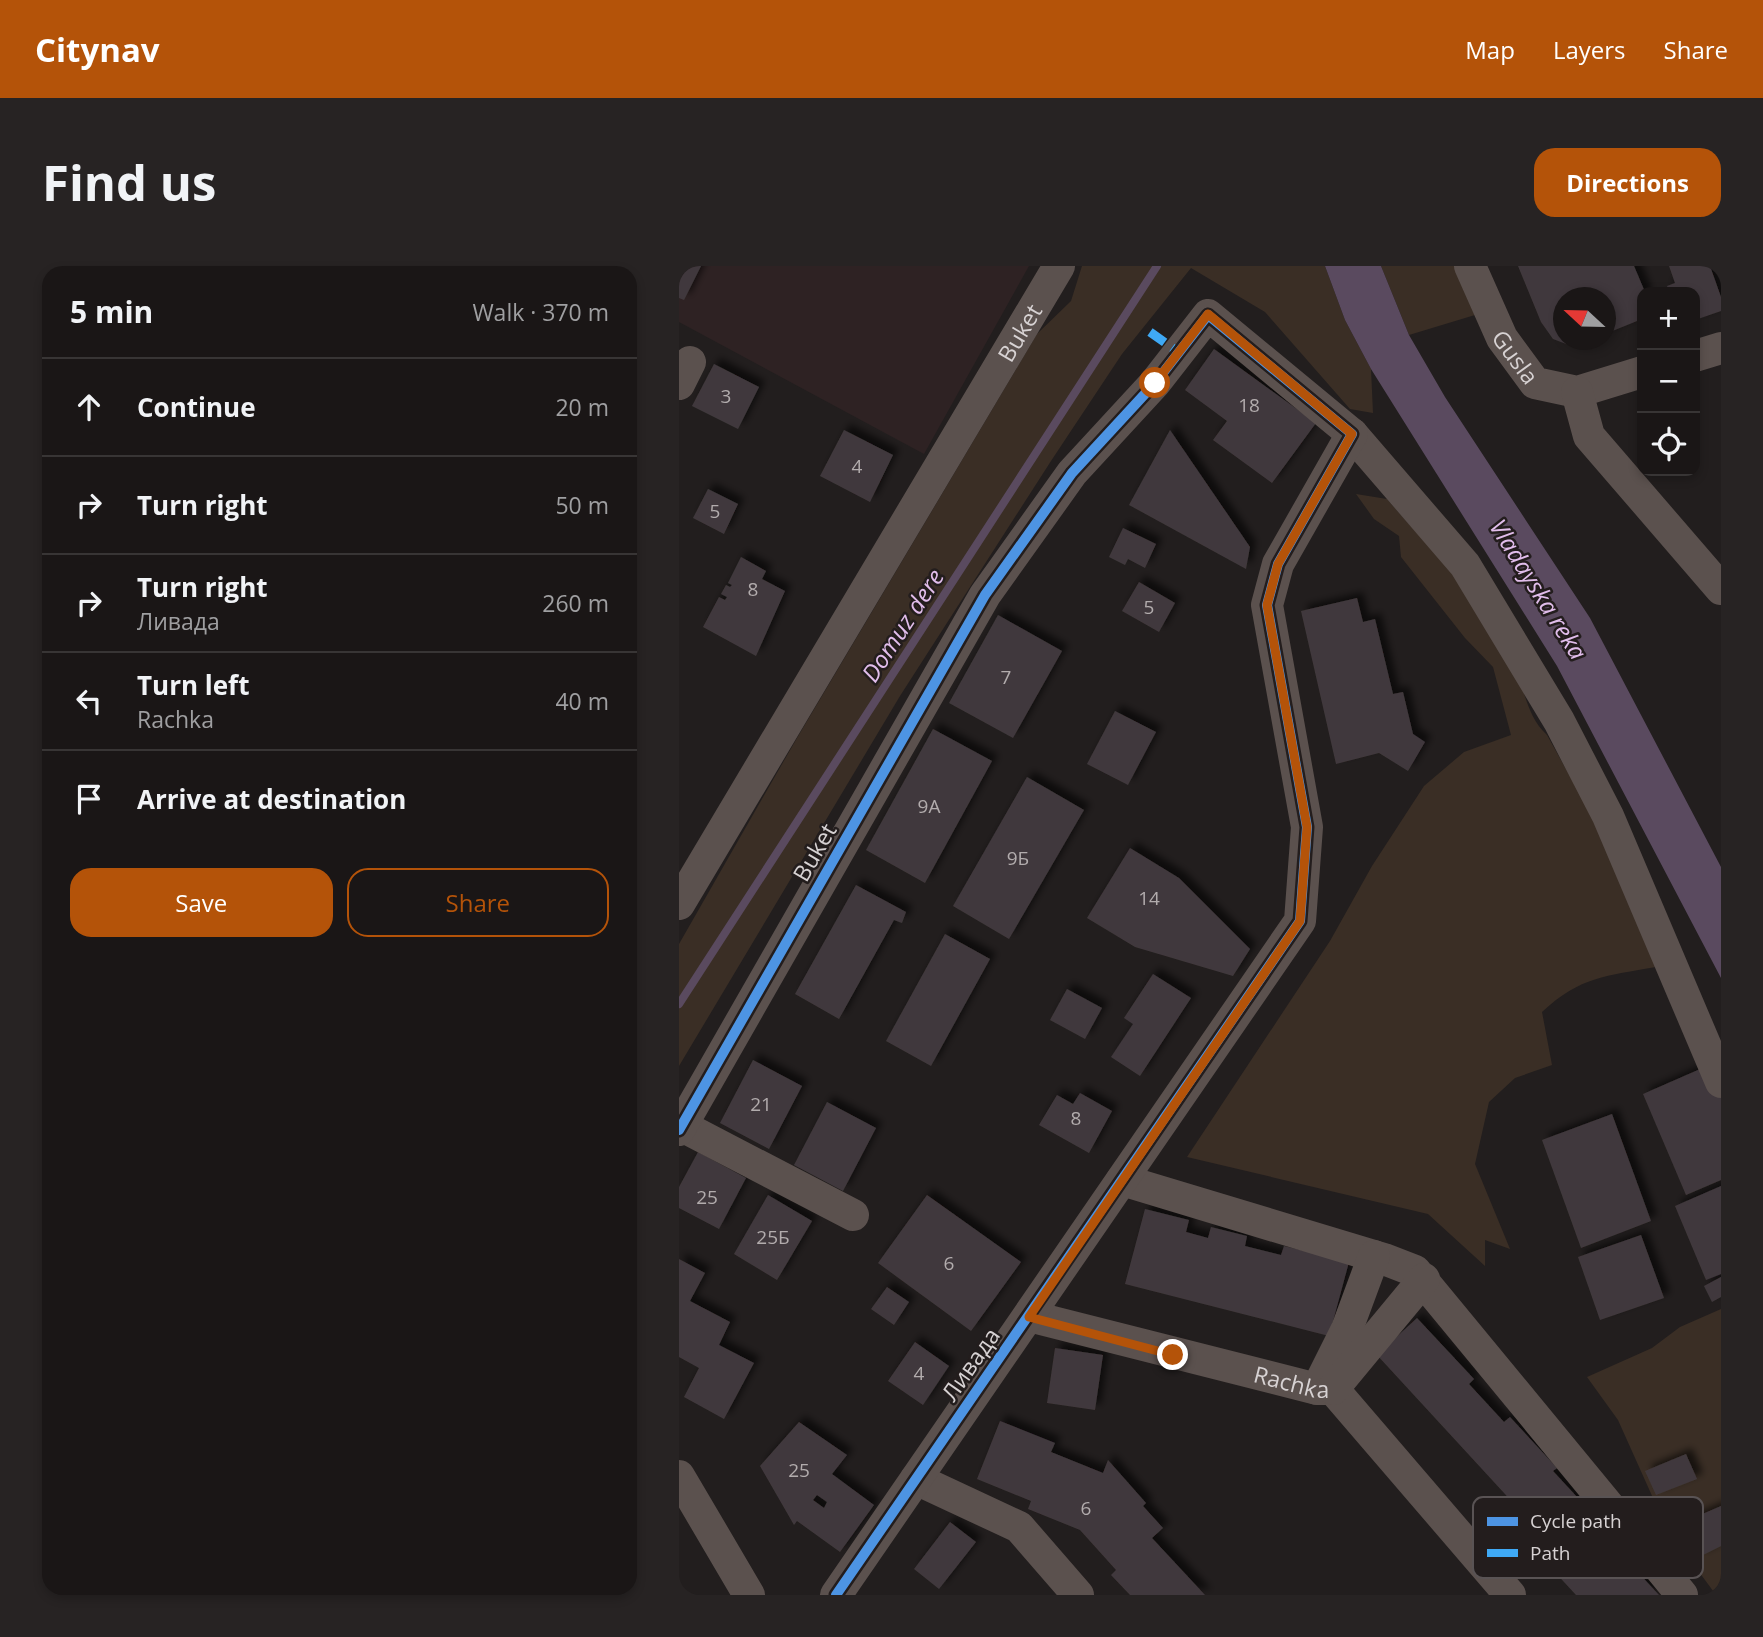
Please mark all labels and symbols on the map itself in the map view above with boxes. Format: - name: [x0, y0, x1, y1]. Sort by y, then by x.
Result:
- north arrow: [1553, 287, 1616, 350]
- street label: Buket: [990, 298, 1049, 368]
- street label: Gusla: [1485, 323, 1546, 391]
- route start: [1139, 367, 1170, 398]
- house number: 3: [721, 383, 731, 409]
- house number: 18: [1238, 392, 1260, 418]
- house number: 4: [852, 453, 863, 479]
- house number: 5: [710, 498, 720, 524]
- water label: Vladayska reka: [1483, 512, 1596, 666]
- water label: Domuz dere: [853, 562, 951, 688]
- house number: 8: [748, 576, 758, 602]
- house number: 5: [1144, 594, 1154, 620]
- house number: 7: [1001, 664, 1011, 690]
- house number: 9А: [918, 793, 940, 819]
- street label: Buket: [785, 817, 843, 887]
- house number: 9Б: [1007, 845, 1029, 871]
- house number: 14: [1138, 885, 1160, 911]
- house number: 21: [750, 1091, 772, 1117]
- house number: 8: [1071, 1105, 1081, 1131]
- house number: 25: [696, 1184, 718, 1210]
- house number: 25Б: [756, 1224, 790, 1250]
- house number: 6: [944, 1250, 954, 1276]
- street label: Ливада: [933, 1321, 1007, 1407]
- route end: [1157, 1339, 1188, 1370]
- street label: Rachka: [1250, 1358, 1329, 1405]
- house number: 4: [914, 1360, 925, 1386]
- house number: 25: [788, 1457, 810, 1483]
- house number: 6: [1081, 1495, 1091, 1521]
- legend: [1473, 1497, 1703, 1578]
- text: Cycle path: [1530, 1508, 1622, 1534]
- text: Path: [1530, 1540, 1570, 1566]

